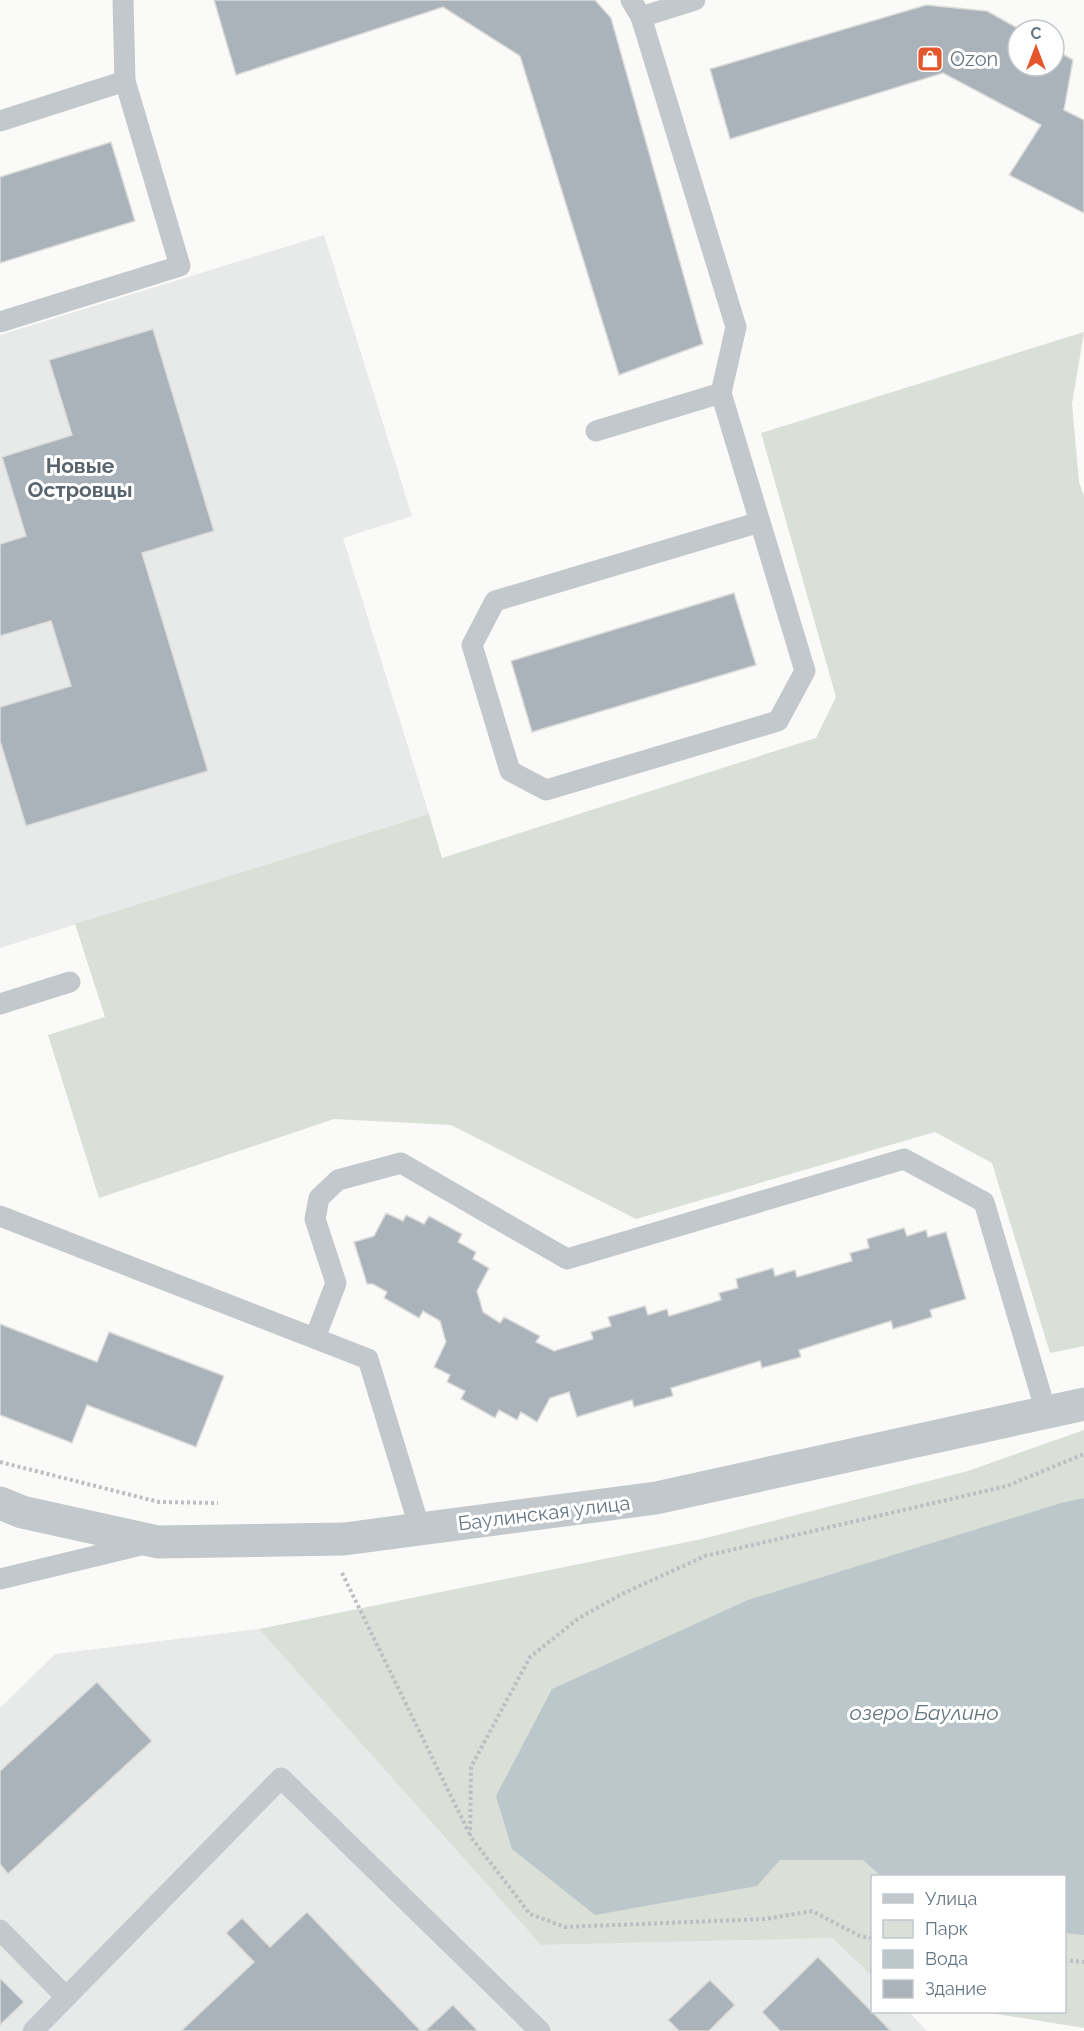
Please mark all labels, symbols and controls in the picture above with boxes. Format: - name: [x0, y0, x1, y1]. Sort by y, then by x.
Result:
- north arrow: [1006, 18, 1066, 78]
- text: С: [1031, 24, 1042, 43]
- shop icon: Ozon: [915, 44, 945, 74]
- place label: Ozon: [950, 47, 998, 71]
- district label: Новые Островцы: [28, 453, 132, 502]
- street label: Баулинская улица: [457, 1491, 631, 1535]
- water label: озеро Баулино: [849, 1700, 999, 1725]
- legend: [871, 1875, 1066, 2013]
- text: Улица: [925, 1888, 977, 1909]
- text: Парк: [925, 1918, 968, 1939]
- text: Вода: [925, 1948, 968, 1969]
- text: Здание: [925, 1978, 987, 1999]

